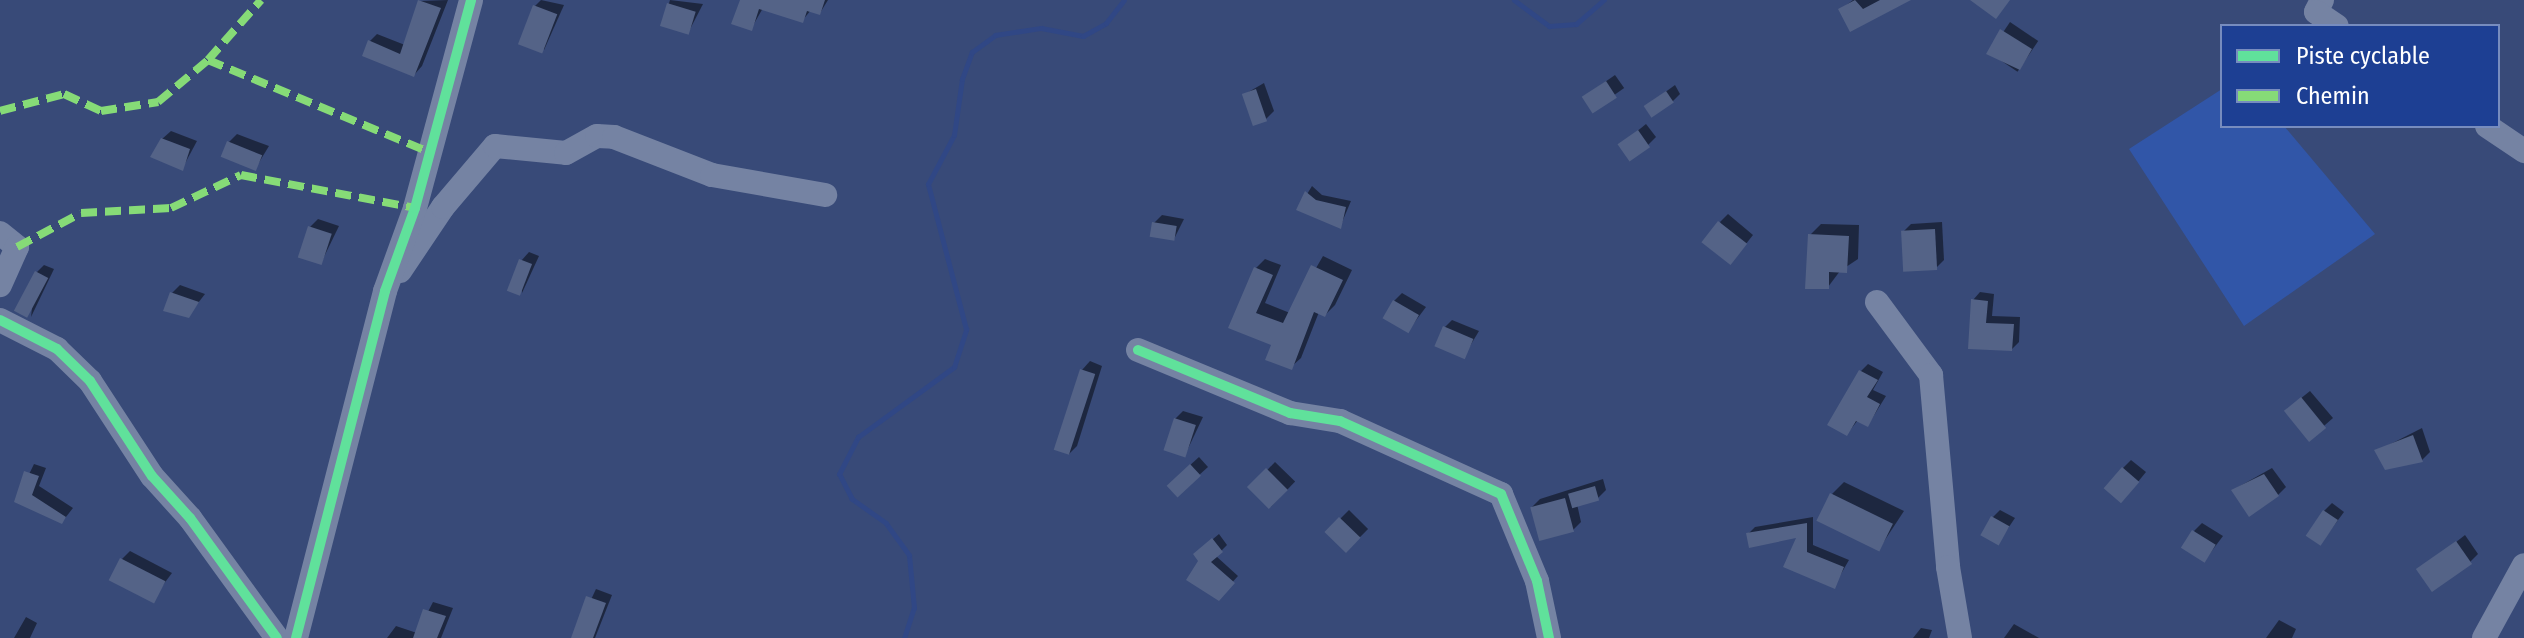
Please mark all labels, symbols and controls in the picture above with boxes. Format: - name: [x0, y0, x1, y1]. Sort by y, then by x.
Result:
- legend: [2220, 24, 2500, 128]
- text: Piste cyclable: [2296, 42, 2430, 70]
- text: Chemin: [2296, 82, 2370, 110]

